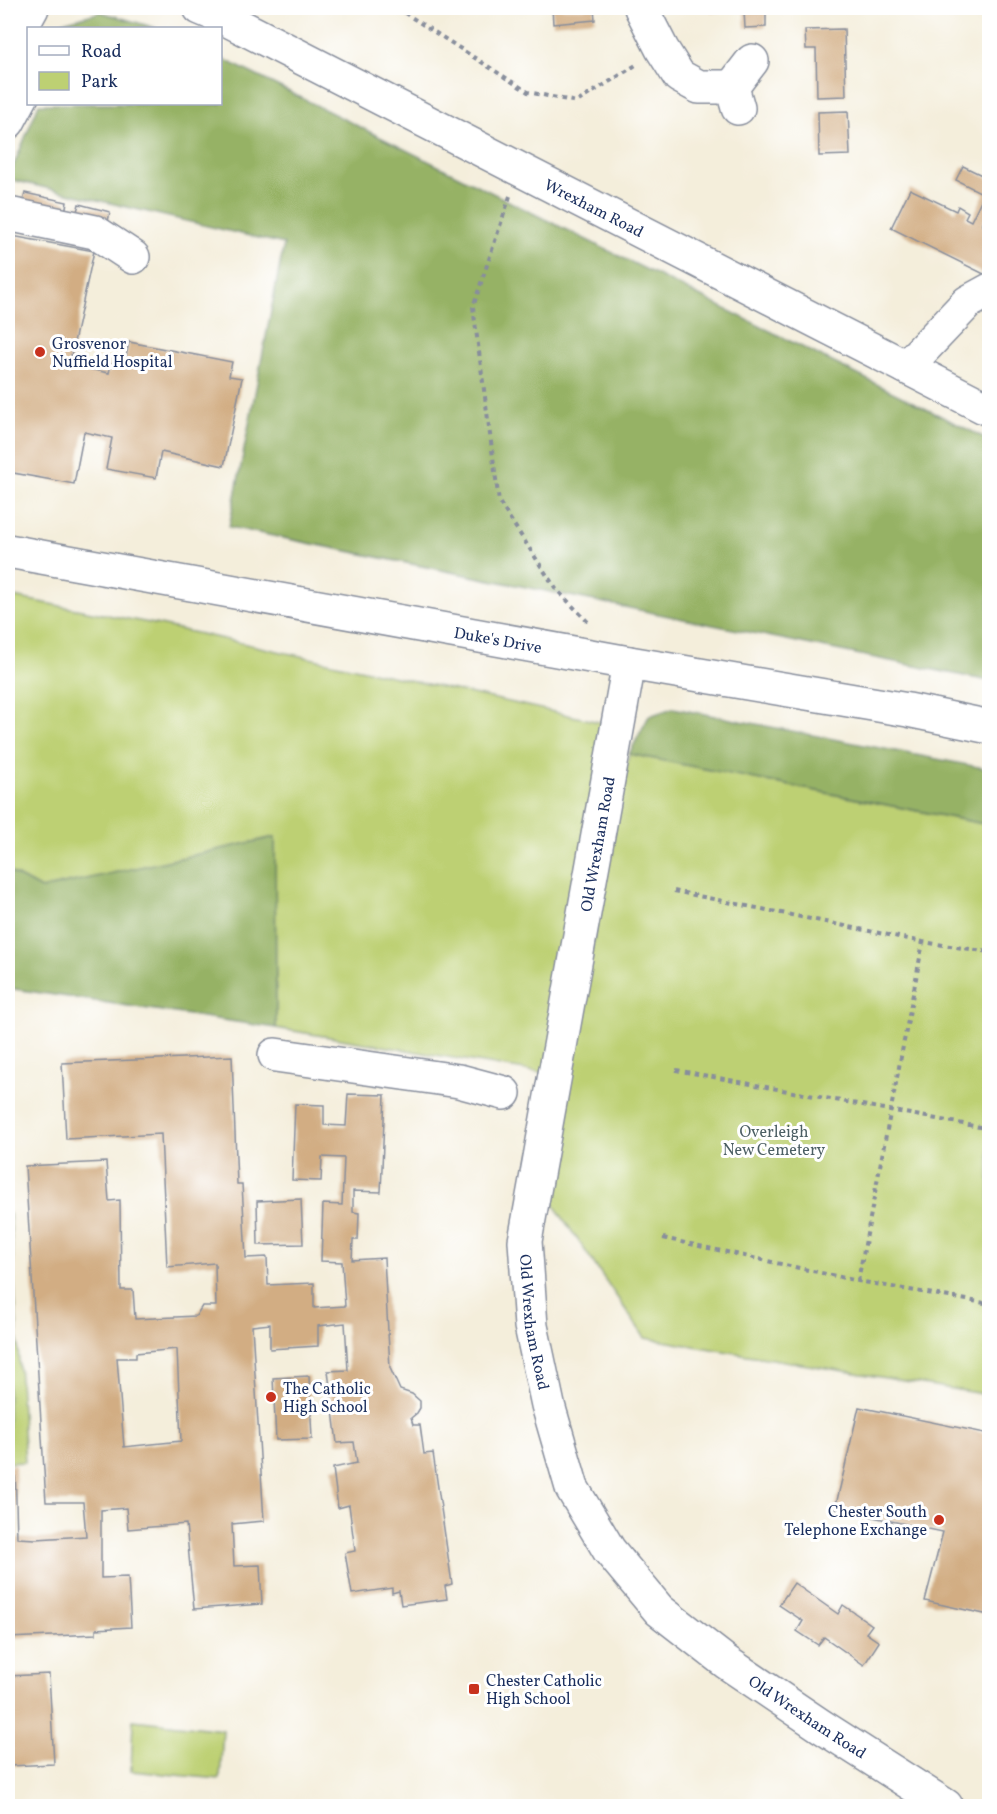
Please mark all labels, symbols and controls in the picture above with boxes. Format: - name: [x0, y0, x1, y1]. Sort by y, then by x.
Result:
- legend: [27, 27, 222, 105]
- text: Road: [81, 40, 122, 65]
- text: Park: [81, 70, 118, 95]
- street label: Wrexham Road: [540, 175, 647, 244]
- place label: Grosvenor Nuffield Hospital: [52, 334, 173, 374]
- marker: Grosvenor Nuffield Hospital: [33, 345, 47, 359]
- street label: Duke's Drive: [452, 623, 543, 660]
- street label: Old Wrexham Road: [576, 775, 622, 914]
- park label: Overleigh New Cemetery: [723, 1122, 826, 1162]
- street label: Old Wrexham Road: [513, 1253, 553, 1392]
- place label: The Catholic High School: [283, 1379, 371, 1419]
- marker: The Catholic High School: [264, 1390, 278, 1404]
- place label: Chester South Telephone Exchange: [784, 1502, 927, 1542]
- marker: Chester South Telephone Exchange: [932, 1513, 946, 1527]
- place label: Chester Catholic High School: [486, 1671, 602, 1711]
- street label: Old Wrexham Road: [743, 1671, 870, 1765]
- marker: Chester Catholic High School: [467, 1682, 481, 1696]

